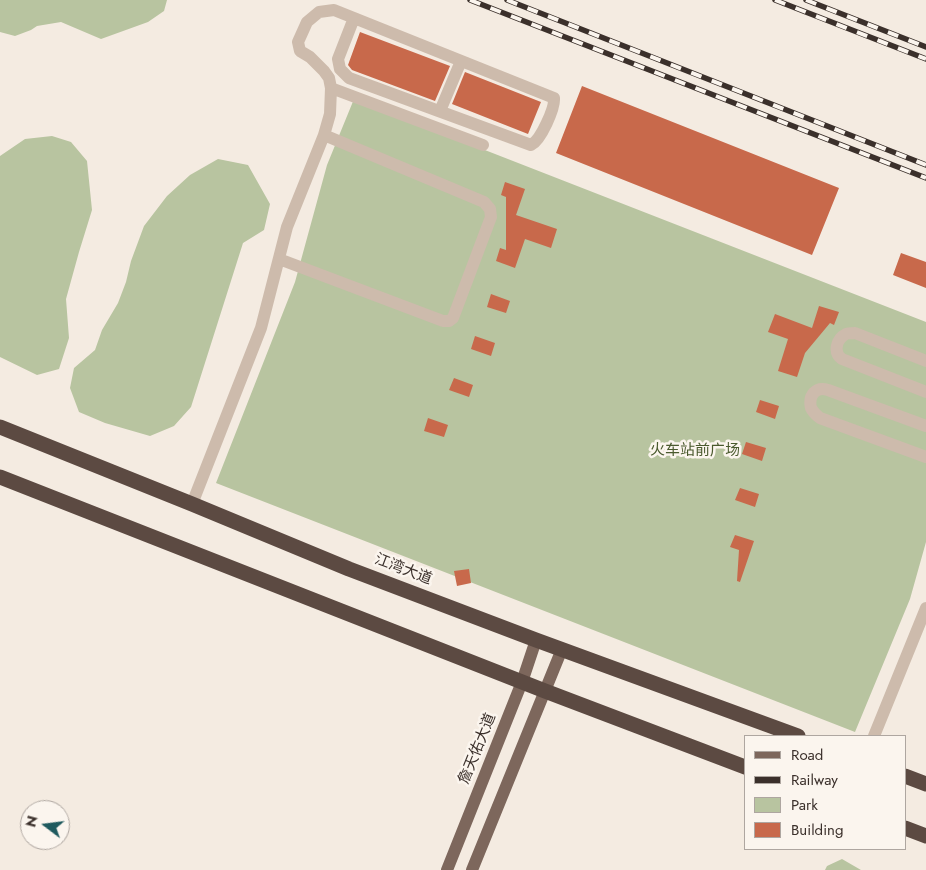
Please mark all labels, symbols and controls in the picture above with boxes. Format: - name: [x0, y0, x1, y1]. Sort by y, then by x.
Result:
- park label: 火车站前广场: [650, 442, 740, 460]
- street label: 江湾大道: [372, 551, 434, 589]
- street label: 詹天佑大道: [456, 711, 500, 787]
- legend: [744, 735, 906, 850]
- text: Road: [791, 744, 823, 766]
- text: Railway: [791, 769, 838, 791]
- text: Park: [791, 794, 818, 816]
- north arrow: [20, 800, 70, 850]
- text: N: [20, 813, 43, 829]
- text: Building: [791, 819, 843, 841]

